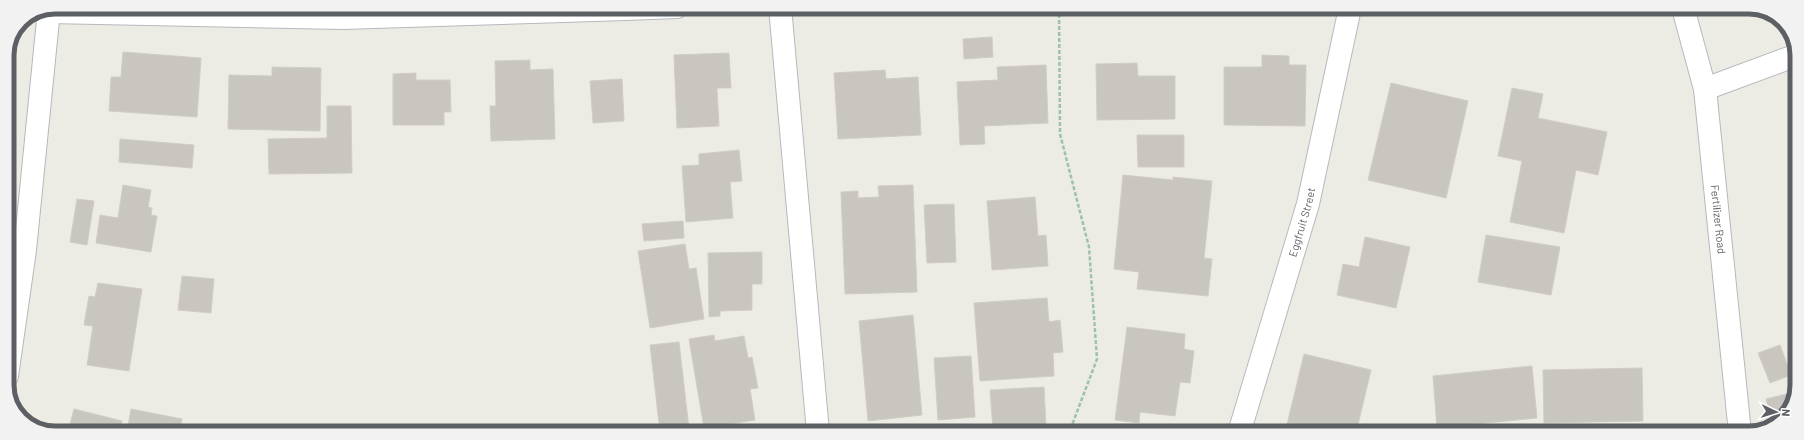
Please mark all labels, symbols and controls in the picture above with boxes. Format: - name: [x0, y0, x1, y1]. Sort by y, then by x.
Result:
- street label: Fertilizer Road: [1709, 184, 1729, 255]
- street label: Eggfruit Street: [1285, 186, 1317, 258]
- north arrow: [1756, 392, 1796, 432]
- text: N: [1780, 409, 1793, 417]

